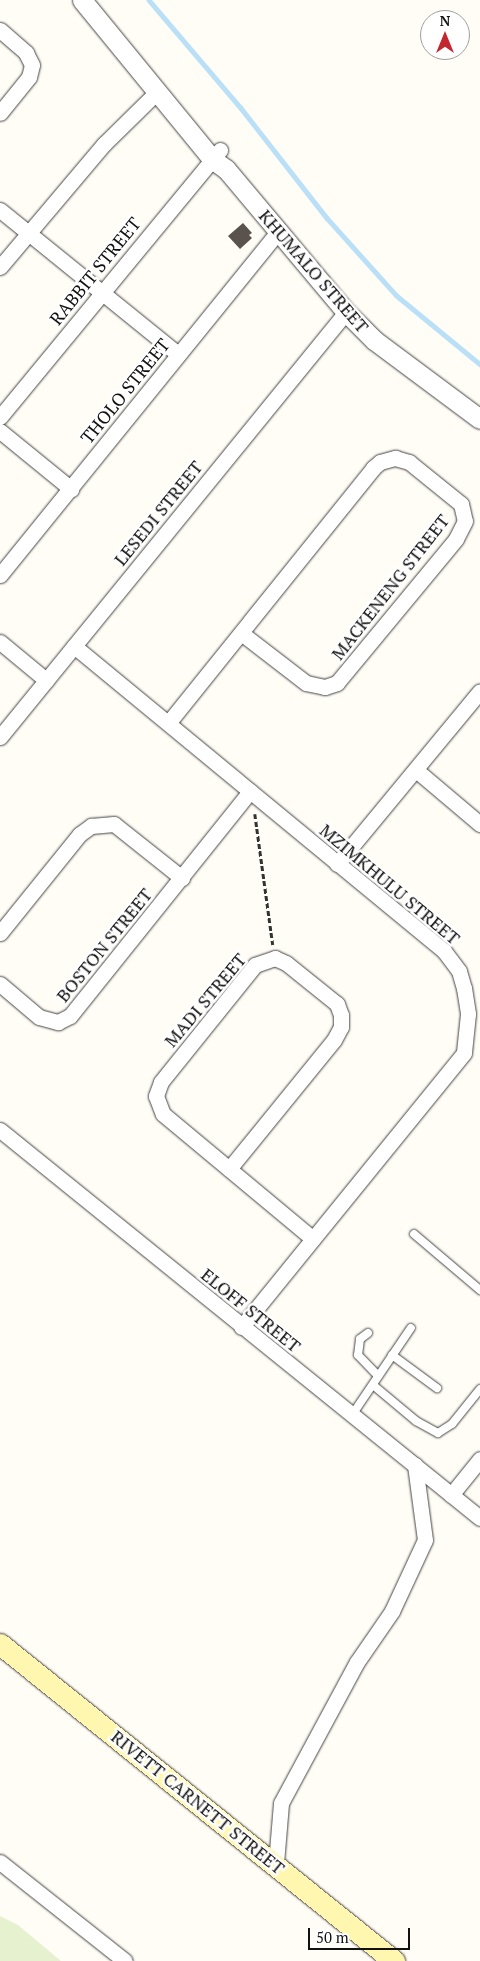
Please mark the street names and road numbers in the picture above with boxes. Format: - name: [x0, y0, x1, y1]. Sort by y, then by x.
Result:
- street label: KHUMALO STREET: [255, 205, 373, 337]
- street label: RABBIT STREET: [45, 213, 145, 329]
- street label: THOLO STREET: [76, 334, 174, 448]
- street label: LESEDI STREET: [109, 456, 207, 570]
- street label: MACKENENG STREET: [327, 510, 453, 664]
- street label: MZIMKHULU STREET: [316, 819, 464, 949]
- street label: BOSTON STREET: [52, 884, 156, 1006]
- street label: MADI STREET: [160, 949, 250, 1051]
- street label: ELOFF STREET: [197, 1263, 305, 1357]
- street label: RIVETT CARNETT STREET: [107, 1725, 289, 1879]

